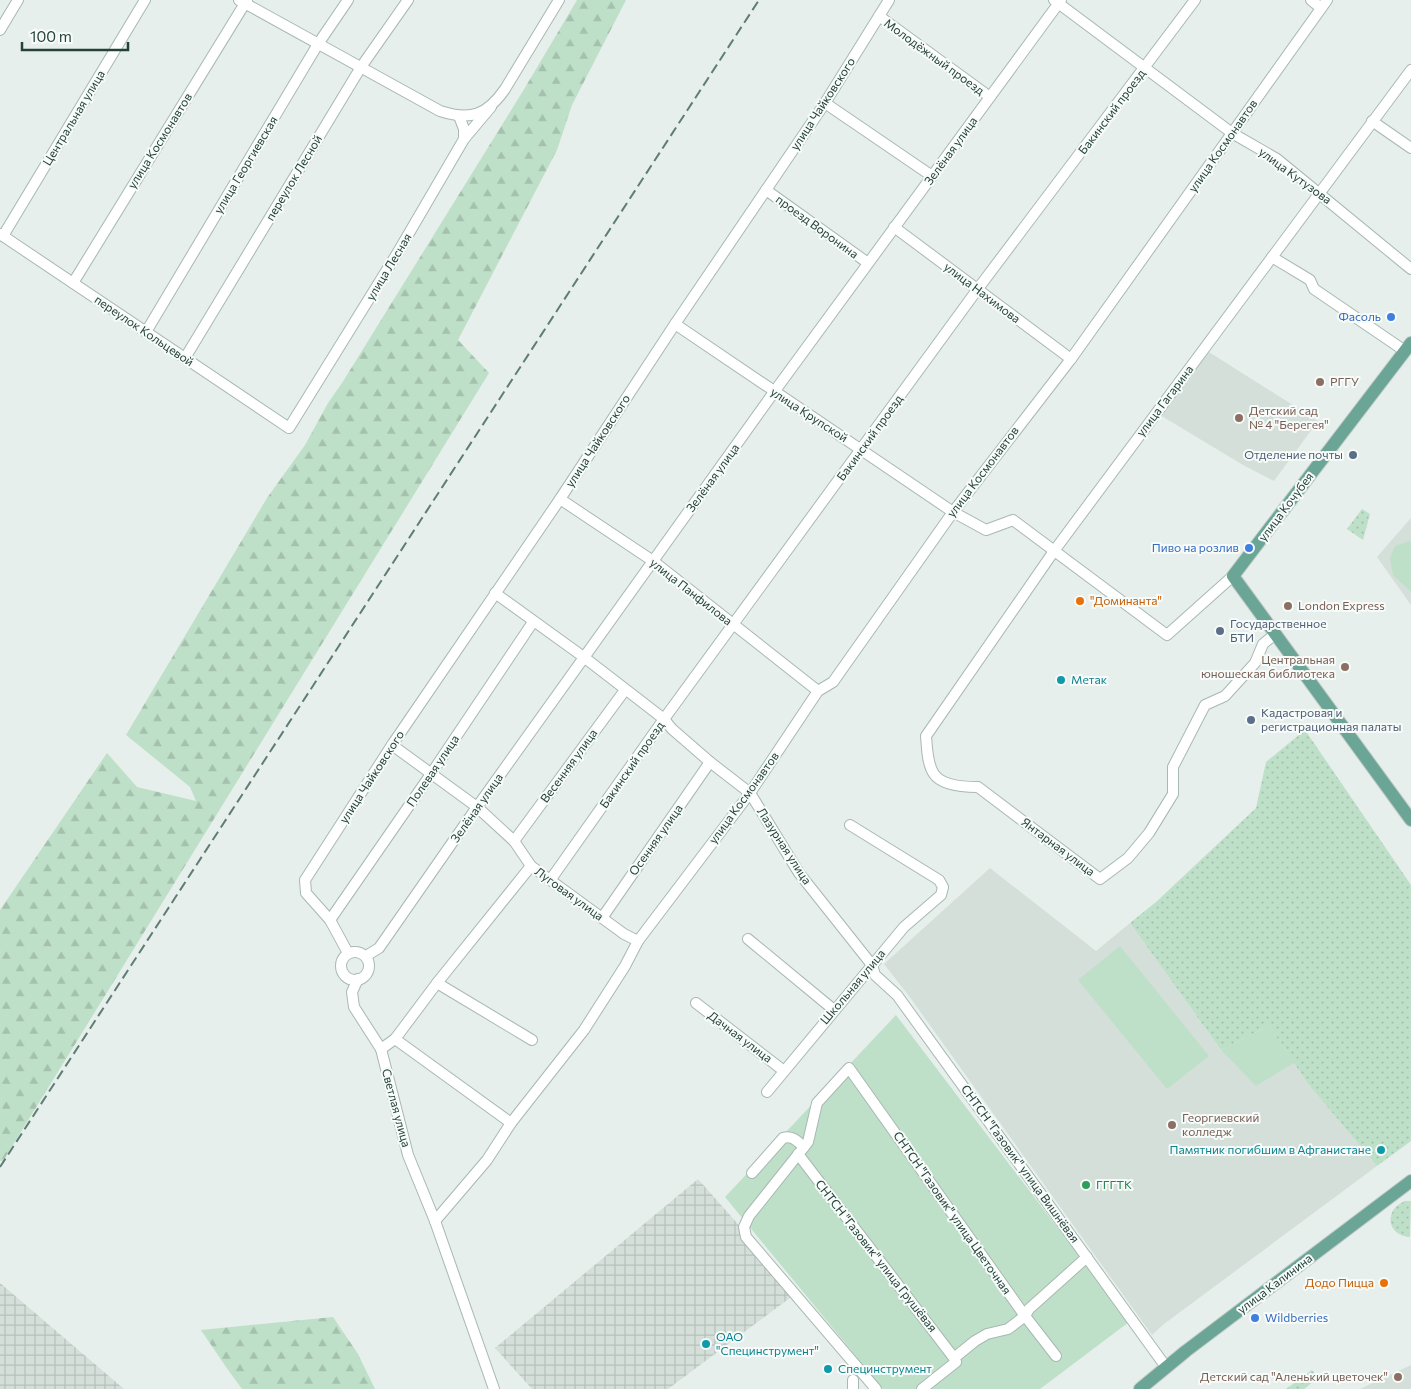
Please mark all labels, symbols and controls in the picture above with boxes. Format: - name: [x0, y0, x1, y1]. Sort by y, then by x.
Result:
- street label: Молодёжный проезд: [882, 15, 987, 97]
- scale bar: [22, 20, 129, 52]
- text: 100 m: [30, 27, 72, 45]
- street label: улица Чайковского: [787, 55, 857, 152]
- street label: Бакинский проезд: [1075, 66, 1148, 157]
- street label: Центральная улица: [39, 67, 107, 168]
- street label: улица Космонавтов: [124, 90, 194, 191]
- street label: улица Космонавтов: [1185, 96, 1259, 195]
- street label: улица Георгиевская: [211, 113, 280, 216]
- street label: Зелёная улица: [921, 114, 980, 187]
- street label: переулок Лесной: [262, 132, 324, 223]
- street label: улица Кутузова: [1257, 144, 1335, 206]
- street label: проезд Воронина: [774, 192, 861, 261]
- street label: улица Лесная: [363, 230, 414, 303]
- street label: улица Нахимова: [942, 259, 1024, 325]
- street label: переулок Кольцевой: [92, 292, 197, 369]
- place label: Фасоль: [1338, 309, 1381, 323]
- marker: Фасоль: [1385, 311, 1397, 323]
- street label: улица Гагарина: [1133, 362, 1196, 439]
- place label: РГГУ: [1330, 374, 1359, 388]
- marker: РГГУ: [1314, 376, 1326, 388]
- street label: улица Крупской: [768, 384, 851, 444]
- street label: улица Чайковского: [562, 392, 632, 489]
- street label: Бакинский проезд: [833, 392, 905, 483]
- place label: Детский сад № 4 "Берегея": [1249, 403, 1329, 431]
- marker: Детский сад № 4 "Берегея": [1233, 412, 1245, 424]
- street label: улица Космонавтов: [943, 423, 1021, 520]
- street label: Зелёная улица: [683, 441, 742, 514]
- place label: Отделение почты: [1244, 447, 1343, 461]
- marker: Отделение почты: [1347, 449, 1359, 461]
- street label: улица Кочубея: [1255, 469, 1316, 544]
- place label: Пиво на розлив: [1152, 540, 1239, 554]
- marker: Пиво на розлив: [1243, 542, 1255, 554]
- street label: улица Панфилова: [648, 555, 735, 628]
- place label: "Доминанта": [1090, 593, 1162, 607]
- marker: "Доминанта": [1074, 595, 1086, 607]
- place label: London Express: [1298, 598, 1385, 612]
- marker: London Express: [1282, 600, 1294, 612]
- place label: Государственное БТИ: [1230, 616, 1326, 644]
- marker: Государственное БТИ: [1214, 625, 1226, 637]
- place label: Центральная юношеская библиотека: [1201, 652, 1335, 680]
- marker: Центральная юношеская библиотека: [1339, 661, 1351, 673]
- place label: Метак: [1071, 672, 1108, 686]
- marker: Метак: [1055, 674, 1067, 686]
- place label: Кадастровая и регистрационная палаты: [1261, 705, 1401, 733]
- marker: Кадастровая и регистрационная палаты: [1245, 714, 1257, 726]
- street label: Бакинский проезд: [596, 718, 666, 810]
- street label: Весенняя улица: [537, 726, 600, 805]
- street label: улица Чайковского: [336, 728, 406, 825]
- street label: Полевая улица: [403, 732, 461, 809]
- street label: улица Космонавтов: [705, 749, 781, 846]
- street label: Зелёная улица: [447, 770, 505, 845]
- street label: Осенняя улица: [626, 801, 685, 878]
- street label: Лазурная улица: [755, 804, 815, 886]
- street label: Янтарная улица: [1019, 814, 1098, 878]
- street label: Луговая улица: [532, 864, 607, 923]
- street label: Школьная улица: [817, 946, 888, 1027]
- street label: Дачная улица: [706, 1008, 775, 1065]
- street label: Светлая улица: [380, 1067, 414, 1149]
- street label: СНТСН "Газовик" улица Вишнёвая: [959, 1082, 1083, 1245]
- place label: Георгиевский колледж: [1182, 1110, 1259, 1138]
- marker: Георгиевский колледж: [1166, 1119, 1178, 1131]
- street label: СНТСН "Газовик" улица Цветочная: [891, 1128, 1015, 1296]
- place label: Памятник погибшим в Афганистане: [1169, 1142, 1371, 1156]
- marker: Памятник погибшим в Афганистане: [1375, 1144, 1387, 1156]
- street label: СНТСН "Газовик" улица Грушёвая: [813, 1177, 940, 1334]
- place label: ГГГТК: [1096, 1177, 1132, 1191]
- marker: ГГГТК: [1080, 1179, 1092, 1191]
- street label: улица Калинина: [1234, 1251, 1315, 1316]
- place label: Додо Пицца: [1305, 1275, 1374, 1289]
- marker: Додо Пицца: [1378, 1277, 1390, 1289]
- place label: Wildberries: [1265, 1310, 1328, 1324]
- marker: Wildberries: [1249, 1312, 1261, 1324]
- place label: ОАО "Специнструмент": [716, 1329, 819, 1357]
- marker: ОАО "Специнструмент": [700, 1338, 712, 1350]
- place label: Специнструмент: [838, 1361, 932, 1375]
- marker: Специнструмент: [822, 1363, 834, 1375]
- place label: Детский сад "Аленький цветочек": [1200, 1369, 1388, 1383]
- marker: Детский сад "Аленький цветочек": [1392, 1371, 1404, 1383]

